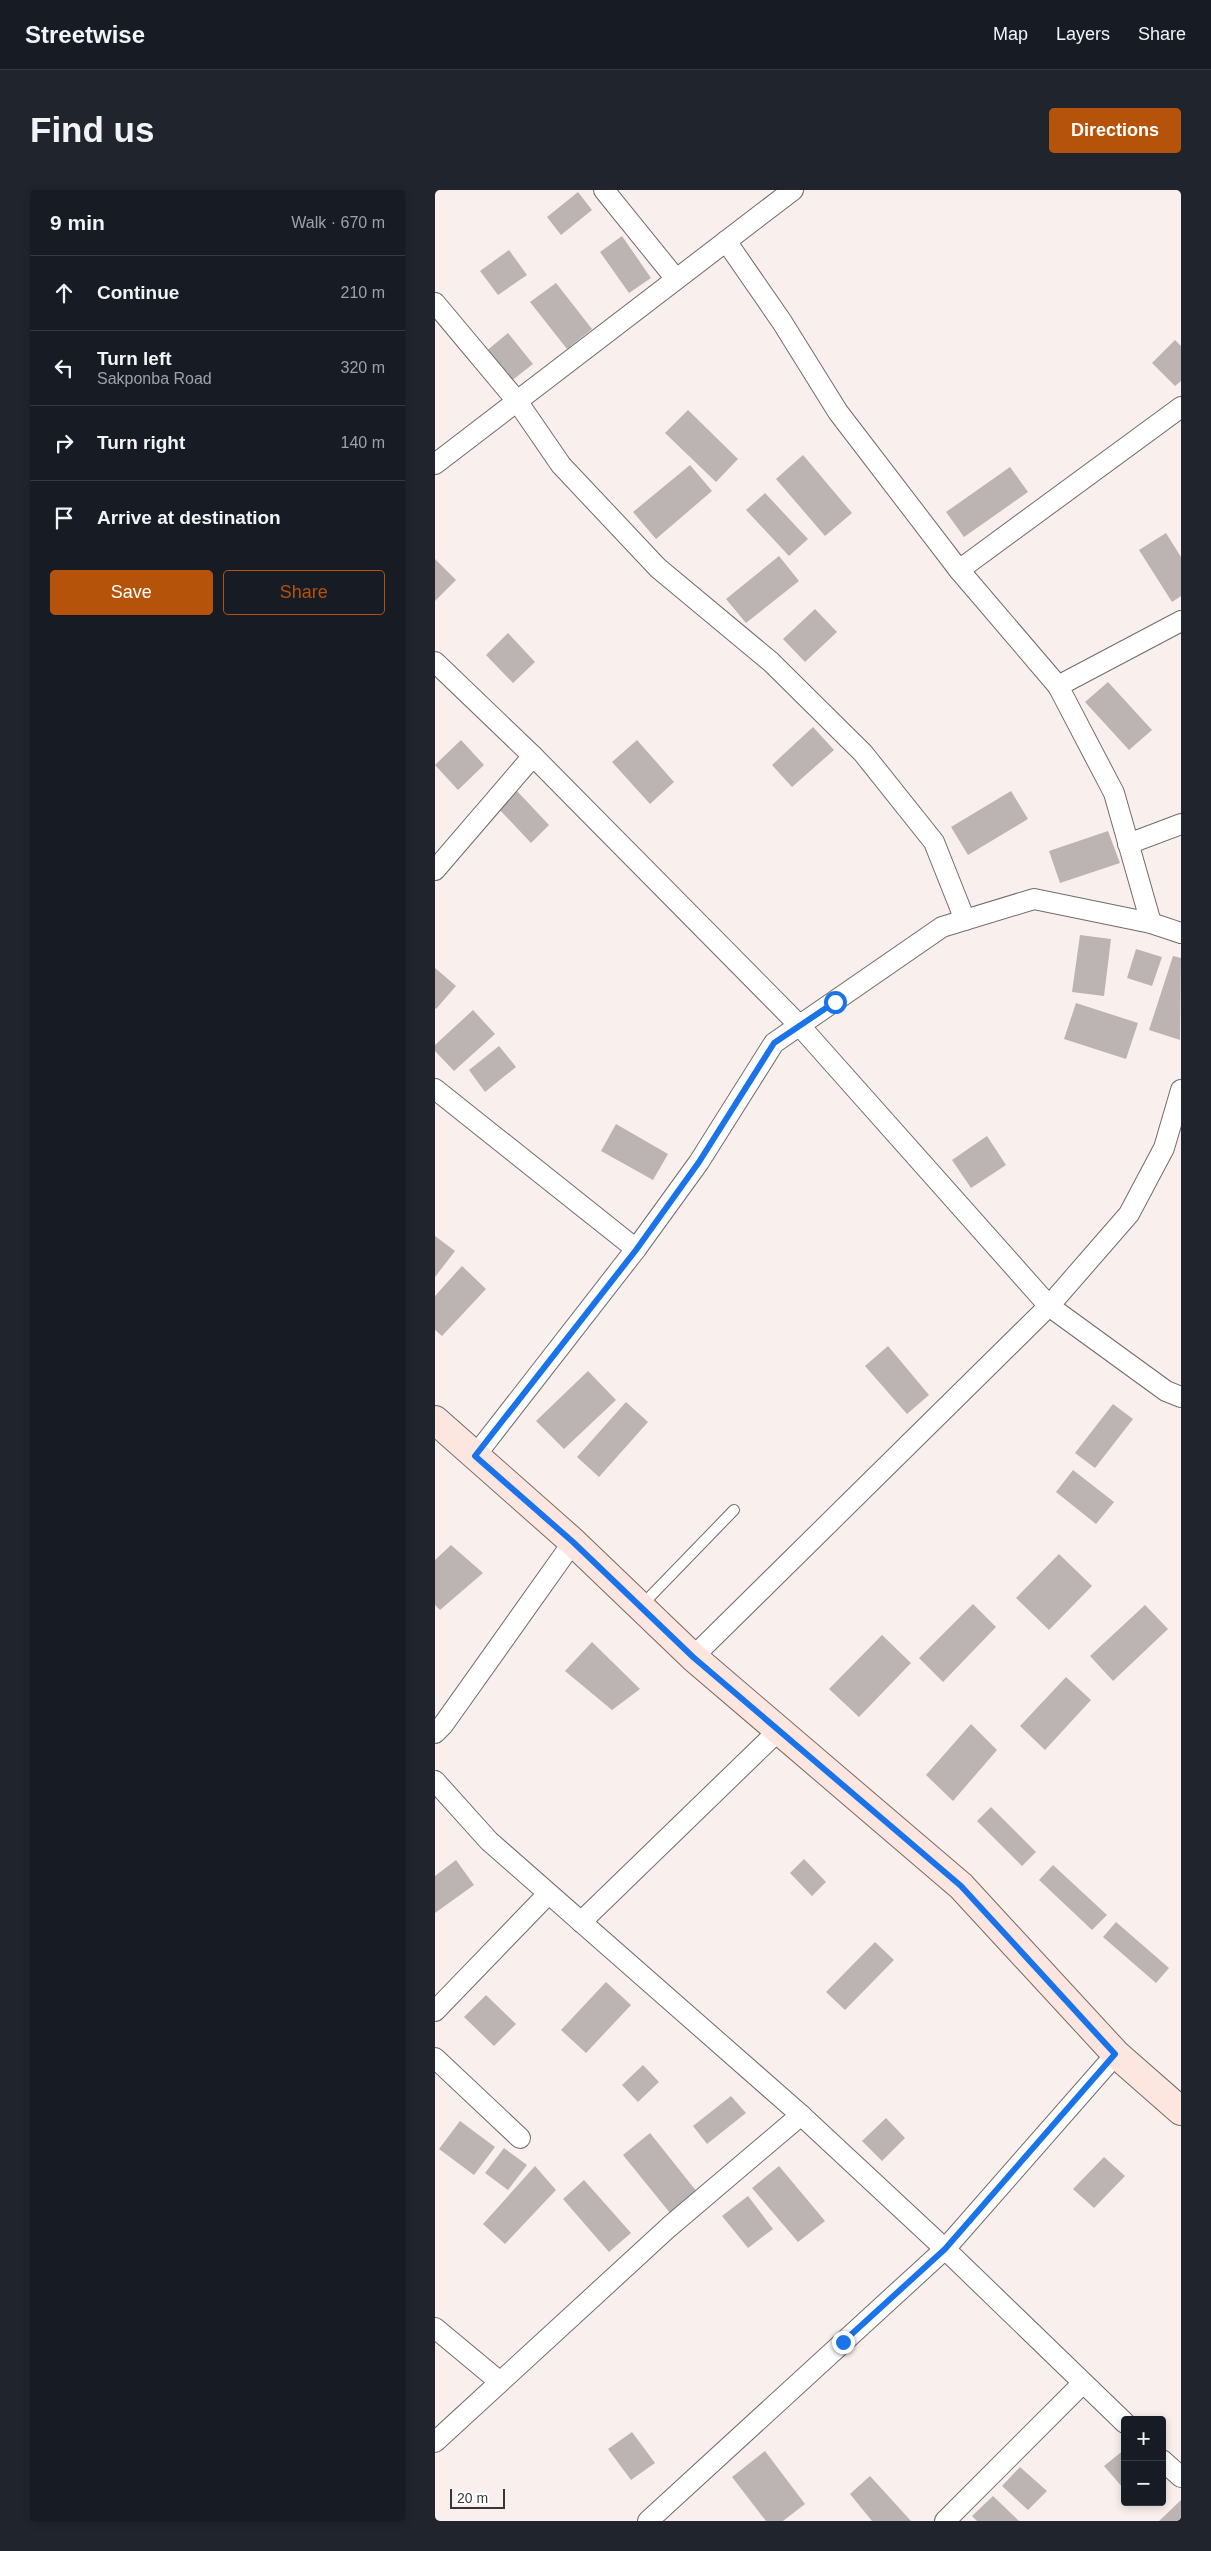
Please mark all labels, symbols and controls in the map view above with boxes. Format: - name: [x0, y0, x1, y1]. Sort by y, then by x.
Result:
- text: Streetwise: [25, 21, 145, 48]
- text: Map: [993, 24, 1028, 44]
- text: Layers: [1056, 24, 1110, 44]
- text: Share: [1138, 24, 1186, 44]
- button: Directions: [1049, 108, 1181, 153]
- text: Find us: [30, 110, 154, 149]
- text: 9 min: [50, 211, 105, 234]
- text: Walk · 670 m: [291, 214, 385, 231]
- icon: ahead: [50, 279, 78, 307]
- text: Continue: [97, 282, 179, 303]
- text: 210 m: [341, 284, 385, 301]
- text: Turn left: [97, 348, 172, 369]
- icon: left: [50, 354, 78, 382]
- text: 320 m: [341, 359, 385, 376]
- text: Sakponba Road: [97, 370, 212, 387]
- icon: right: [50, 429, 78, 457]
- text: Turn right: [97, 432, 185, 453]
- text: 140 m: [341, 434, 385, 451]
- icon: arrive: [50, 504, 78, 532]
- text: Arrive at destination: [97, 507, 281, 528]
- button: Save: [50, 570, 213, 615]
- button: Share: [223, 570, 385, 615]
- route start: [824, 991, 847, 1014]
- route end: [832, 2331, 855, 2354]
- map controls: [1121, 2416, 1166, 2506]
- button: +: [1121, 2416, 1166, 2461]
- button: −: [1121, 2461, 1166, 2506]
- scale bar: [450, 2486, 505, 2509]
- text: 20 m: [457, 2490, 488, 2506]

